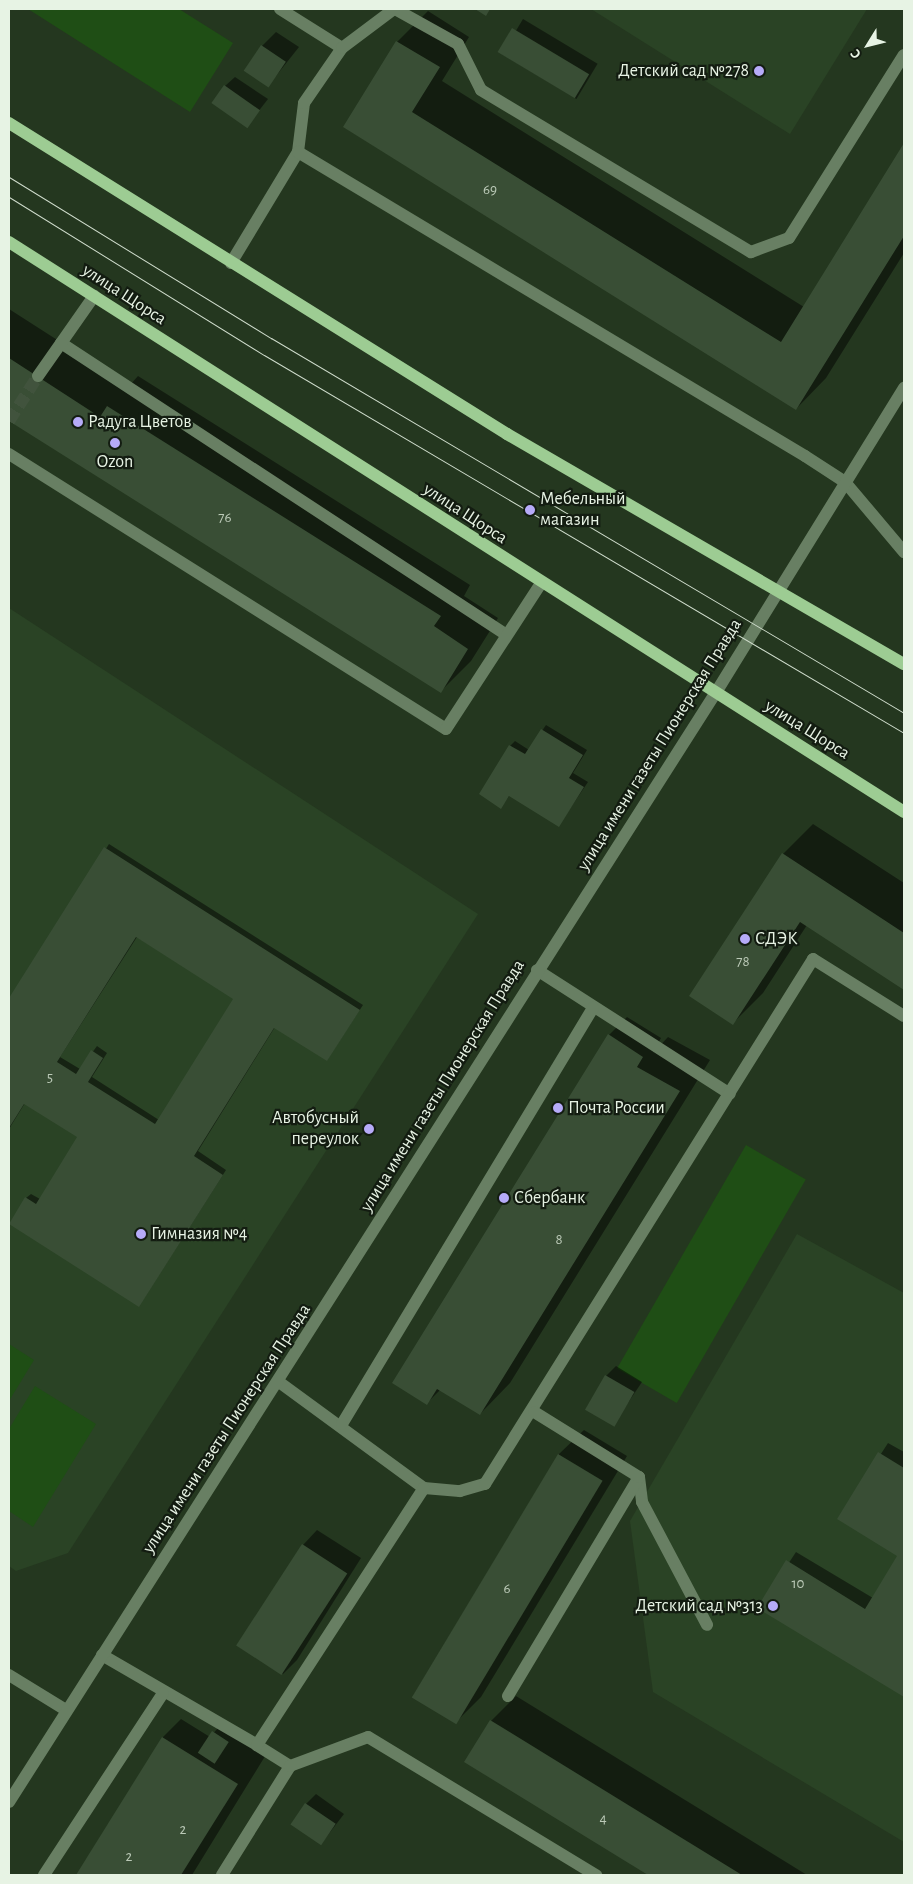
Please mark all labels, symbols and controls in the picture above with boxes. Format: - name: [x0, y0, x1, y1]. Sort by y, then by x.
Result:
- north arrow: [843, 20, 893, 70]
- text: С: [848, 47, 864, 61]
- place label: Детский сад №278: [618, 60, 749, 82]
- marker: Детский сад №278: [753, 65, 765, 77]
- house number: 69: [483, 181, 497, 199]
- street label: улица Щорса: [78, 260, 170, 330]
- place label: Радуга Цветов: [88, 411, 191, 433]
- marker: Радуга Цветов: [72, 416, 84, 428]
- marker: Ozon: [109, 437, 121, 449]
- place label: Ozon: [97, 451, 133, 473]
- street label: улица Щорса: [419, 479, 511, 549]
- place label: Мебельный магазин: [540, 489, 626, 532]
- marker: Мебельный магазин: [524, 504, 536, 516]
- house number: 76: [218, 509, 232, 527]
- street label: улица имени газеты Пионерская Правда: [573, 615, 747, 875]
- street label: улица Щорса: [761, 695, 853, 765]
- place label: СДЭК: [755, 928, 798, 950]
- marker: СДЭК: [739, 933, 751, 945]
- house number: 78: [736, 953, 750, 971]
- street label: улица имени газеты Пионерская Правда: [356, 956, 530, 1216]
- house number: 5: [47, 1069, 53, 1087]
- place label: Почта России: [568, 1097, 665, 1119]
- marker: Почта России: [552, 1102, 564, 1114]
- place label: Автобусный переулок: [272, 1108, 359, 1150]
- marker: Автобусный переулок: [363, 1123, 375, 1135]
- place label: Сбербанк: [514, 1187, 585, 1209]
- marker: Сбербанк: [498, 1192, 510, 1204]
- place label: Гимназия №4: [151, 1223, 247, 1245]
- marker: Гимназия №4: [135, 1228, 147, 1240]
- house number: 8: [555, 1231, 563, 1249]
- street label: улица имени газеты Пионерская Правда: [138, 1300, 316, 1558]
- house number: 10: [791, 1575, 805, 1593]
- house number: 6: [503, 1580, 511, 1598]
- place label: Детский сад №313: [635, 1595, 763, 1617]
- marker: Детский сад №313: [767, 1600, 779, 1612]
- house number: 4: [599, 1810, 607, 1828]
- house number: 2: [180, 1821, 186, 1839]
- house number: 2: [126, 1848, 132, 1866]

